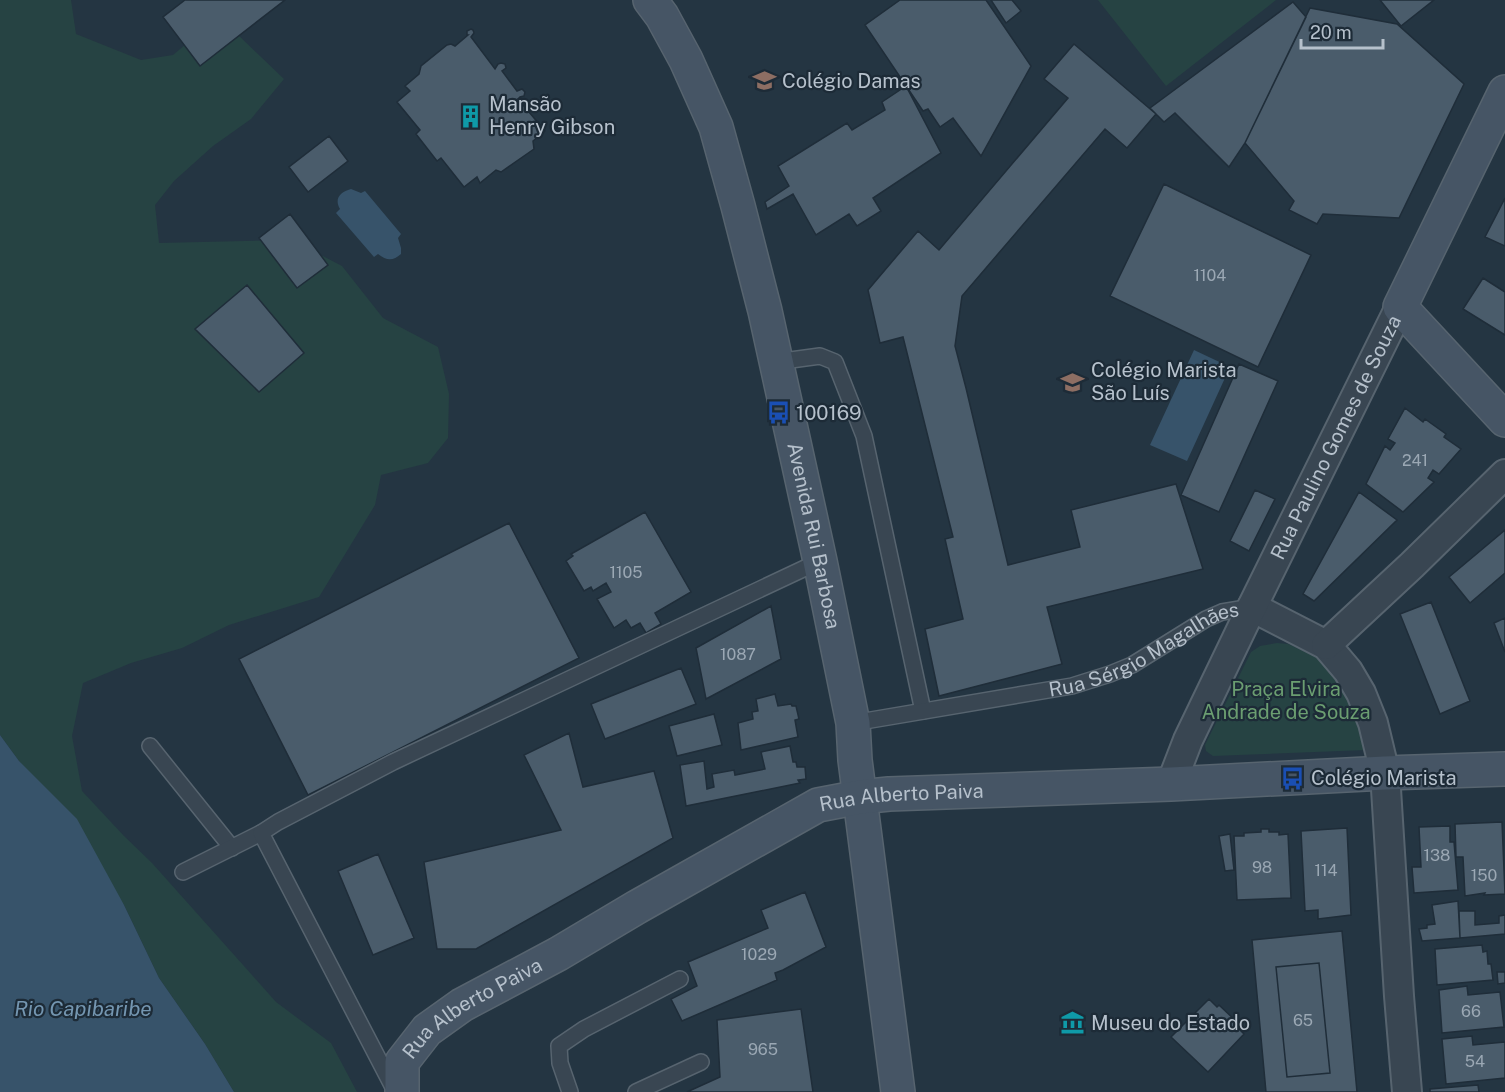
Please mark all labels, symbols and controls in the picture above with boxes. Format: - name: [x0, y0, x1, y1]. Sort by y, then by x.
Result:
- scale bar: [1301, 12, 1384, 50]
- text: 20 m: [1310, 22, 1352, 43]
- school or university icon: Colégio Damas: [751, 68, 777, 94]
- place label: Colégio Damas: [782, 69, 921, 93]
- place label: Mansão Henry Gibson: [489, 92, 615, 139]
- building icon: Mansão Henry Gibson: [458, 103, 484, 129]
- house number: 1104: [1194, 266, 1226, 285]
- street label: Rua Paulino Gomes de Souza: [1265, 311, 1406, 563]
- place label: Colégio Marista São Luís: [1091, 358, 1236, 405]
- school or university icon: Colégio Marista São Luís: [1060, 369, 1086, 395]
- bus stop icon: 100169: [765, 400, 791, 426]
- place label: 100169: [796, 401, 861, 425]
- street label: Avenida Rui Barbosa: [782, 440, 846, 631]
- house number: 241: [1402, 451, 1428, 470]
- house number: 1105: [609, 563, 643, 582]
- street label: Rua Sérgio Magalhães: [1047, 597, 1241, 702]
- house number: 1087: [720, 645, 756, 664]
- park label: Praça Elvira Andrade de Souza: [1201, 677, 1371, 724]
- bus stop icon: Colégio Marista: [1280, 765, 1306, 791]
- place label: Colégio Marista: [1311, 766, 1456, 790]
- street label: Rua Alberto Paiva: [817, 779, 984, 817]
- house number: 138: [1424, 846, 1450, 865]
- house number: 98: [1252, 858, 1272, 877]
- house number: 114: [1314, 861, 1338, 880]
- house number: 150: [1471, 866, 1497, 885]
- house number: 1029: [741, 945, 777, 964]
- street label: Rua Alberto Paiva: [397, 953, 546, 1063]
- water label: Rio Capibaribe: [14, 996, 152, 1021]
- house number: 66: [1461, 1002, 1481, 1021]
- museum icon: Museu do Estado: [1060, 1010, 1086, 1036]
- place label: Museu do Estado: [1091, 1011, 1250, 1035]
- house number: 65: [1293, 1011, 1313, 1030]
- house number: 965: [748, 1040, 778, 1059]
- house number: 54: [1465, 1052, 1485, 1071]

